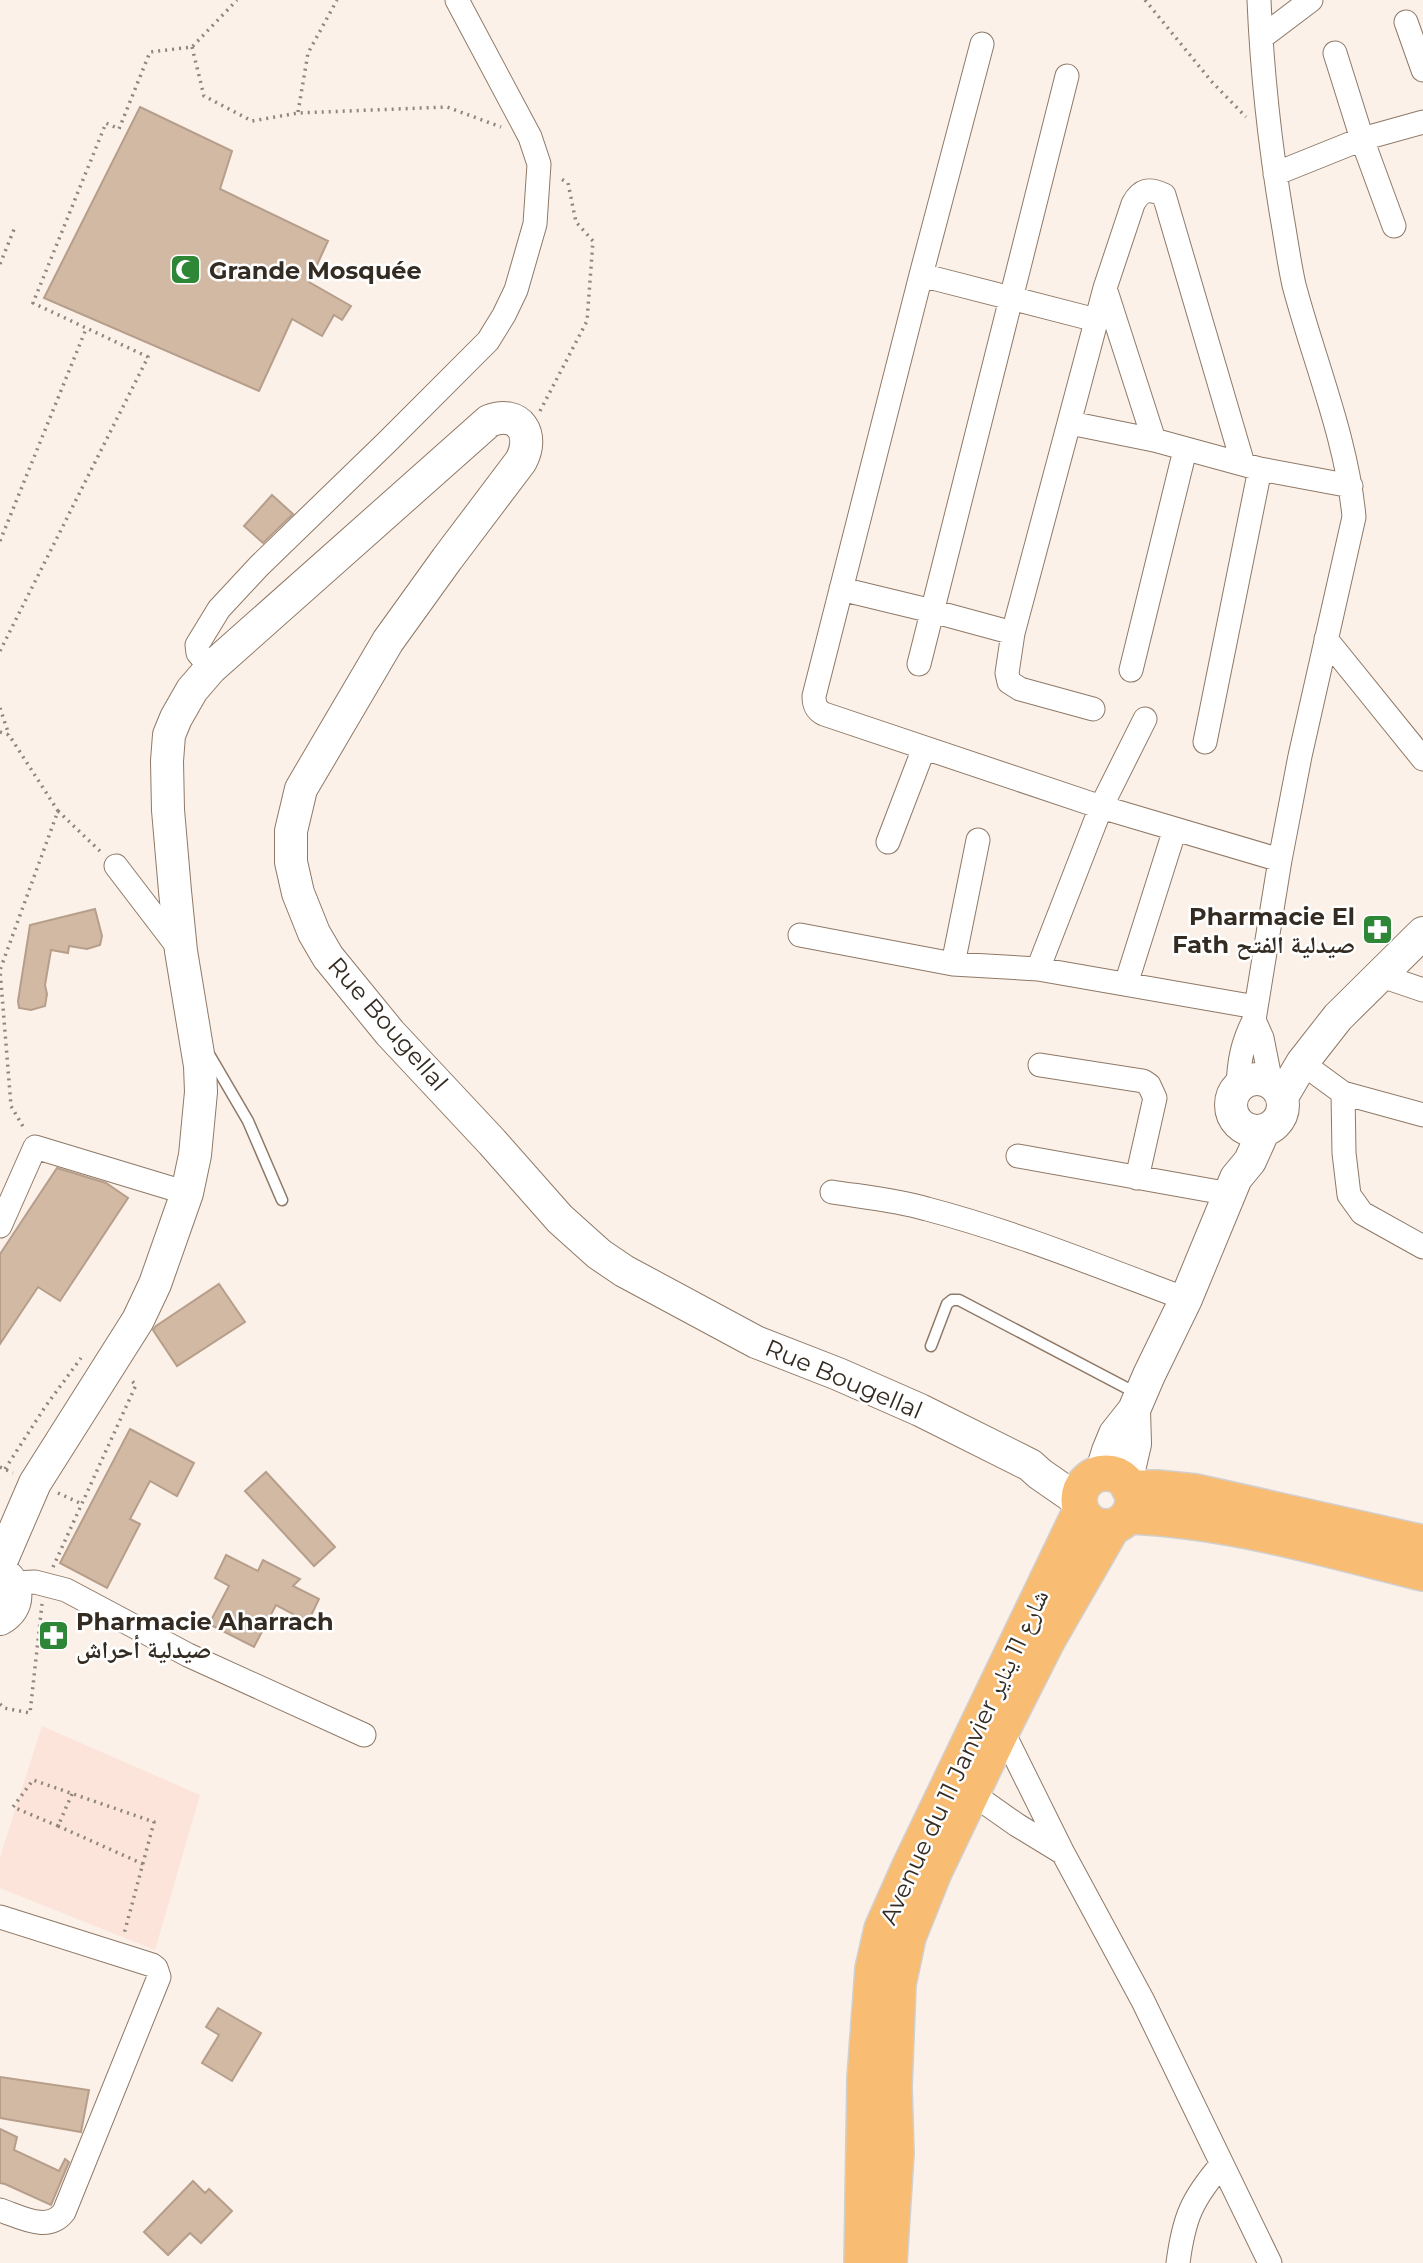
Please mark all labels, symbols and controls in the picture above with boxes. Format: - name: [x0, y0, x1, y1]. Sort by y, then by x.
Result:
- mosque icon: Grande Mosquée: [169, 253, 203, 287]
- place label: Grande Mosquée: [209, 256, 422, 285]
- place label: Pharmacie El Fath صيدلية الفتح: [1172, 902, 1355, 960]
- pharmacy icon: Pharmacie El Fath صيدلية الفتح: [1361, 913, 1395, 947]
- street label: Rue Bougellal: [322, 951, 454, 1097]
- street label: Rue Bougellal: [761, 1333, 927, 1425]
- street label: Avenue du 11 Janvier شارع 11 يناير: [874, 1585, 1055, 1929]
- place label: Pharmacie Aharrach صيدلية أحراش: [76, 1607, 334, 1664]
- pharmacy icon: Pharmacie Aharrach صيدلية أحراش: [36, 1618, 70, 1652]

